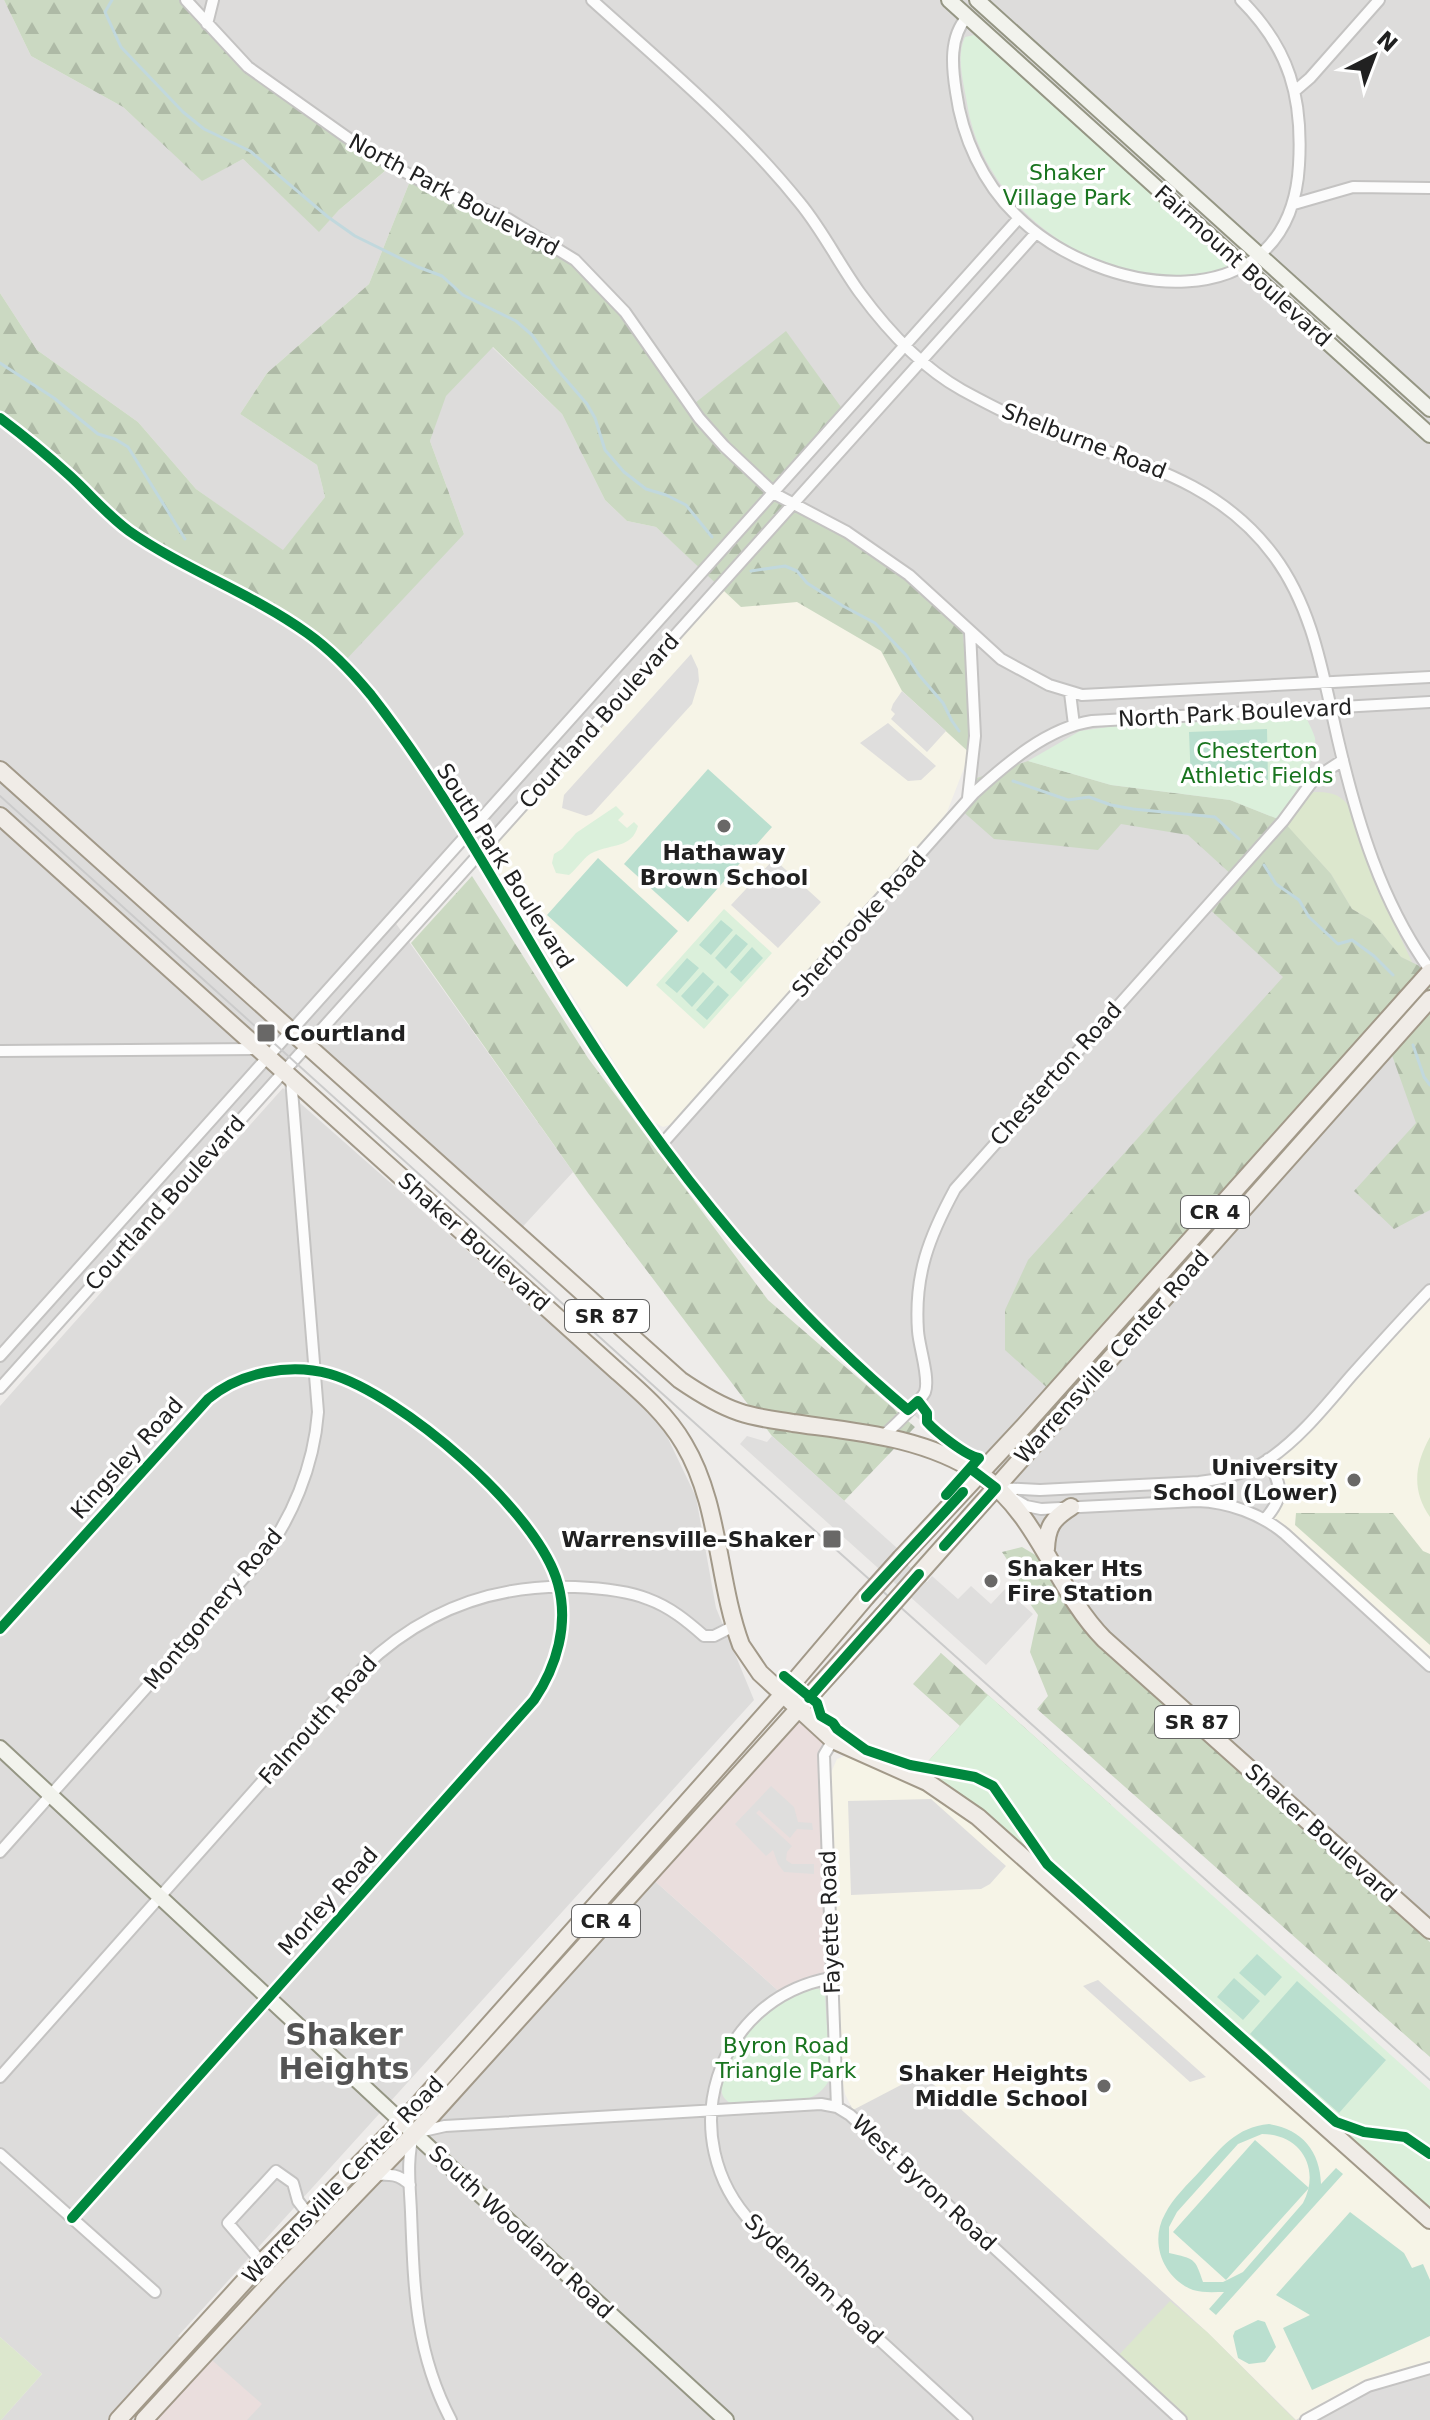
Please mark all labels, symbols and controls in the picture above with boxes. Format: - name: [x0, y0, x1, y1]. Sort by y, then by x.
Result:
- north arrow: [1334, 16, 1414, 96]
- text: N: [1372, 26, 1402, 57]
- street label: North Park Boulevard: [345, 129, 563, 261]
- park label: Shaker Village Park: [1003, 160, 1131, 210]
- street label: Fairmount Boulevard: [1150, 180, 1336, 352]
- street label: Shelburne Road: [998, 398, 1170, 484]
- street label: Courtland Boulevard: [514, 629, 684, 813]
- street label: North Park Boulevard: [1117, 694, 1353, 732]
- park label: Chesterton Athletic Fields: [1181, 738, 1333, 788]
- street label: South Park Boulevard: [432, 759, 578, 973]
- marker: Hathaway Brown School: [715, 817, 733, 835]
- place label: Hathaway Brown School: [640, 840, 808, 890]
- street label: Sherbrooke Road: [787, 846, 931, 1002]
- street label: Chesterton Road: [985, 997, 1127, 1151]
- place label: Courtland: [284, 1021, 406, 1046]
- marker: Courtland: [255, 1022, 277, 1044]
- street label: Courtland Boulevard: [80, 1111, 250, 1295]
- street label: Shaker Boulevard: [393, 1168, 555, 1316]
- road number: CR 4: [1181, 1196, 1249, 1228]
- street label: Warrensville Center Road: [1010, 1245, 1214, 1469]
- road number: SR 87: [565, 1300, 649, 1332]
- street label: Kingsley Road: [66, 1392, 188, 1524]
- place label: University School (Lower): [1153, 1455, 1338, 1505]
- marker: University School (Lower): [1345, 1471, 1363, 1489]
- street label: Montgomery Road: [139, 1524, 287, 1694]
- place label: Warrensville–Shaker: [561, 1527, 814, 1552]
- marker: Warrensville–Shaker: [821, 1528, 843, 1550]
- place label: Shaker Hts Fire Station: [1007, 1556, 1153, 1606]
- marker: Shaker Hts Fire Station: [982, 1572, 1000, 1590]
- street label: Falmouth Road: [254, 1651, 382, 1789]
- road number: SR 87: [1155, 1706, 1239, 1738]
- street label: Shaker Boulevard: [1240, 1759, 1402, 1907]
- street label: Morley Road: [273, 1842, 383, 1960]
- street label: Fayette Road: [815, 1850, 845, 1994]
- road number: CR 4: [572, 1905, 640, 1937]
- district label: Shaker Heights: [279, 2017, 409, 2086]
- park label: Byron Road Triangle Park: [715, 2033, 857, 2083]
- place label: Shaker Heights Middle School: [898, 2061, 1088, 2111]
- street label: Warrensville Center Road: [237, 2071, 449, 2289]
- marker: Shaker Heights Middle School: [1095, 2077, 1113, 2095]
- street label: West Byron Road: [847, 2110, 1001, 2256]
- street label: South Woodland Road: [424, 2140, 618, 2324]
- street label: Sydenham Road: [740, 2209, 888, 2349]

